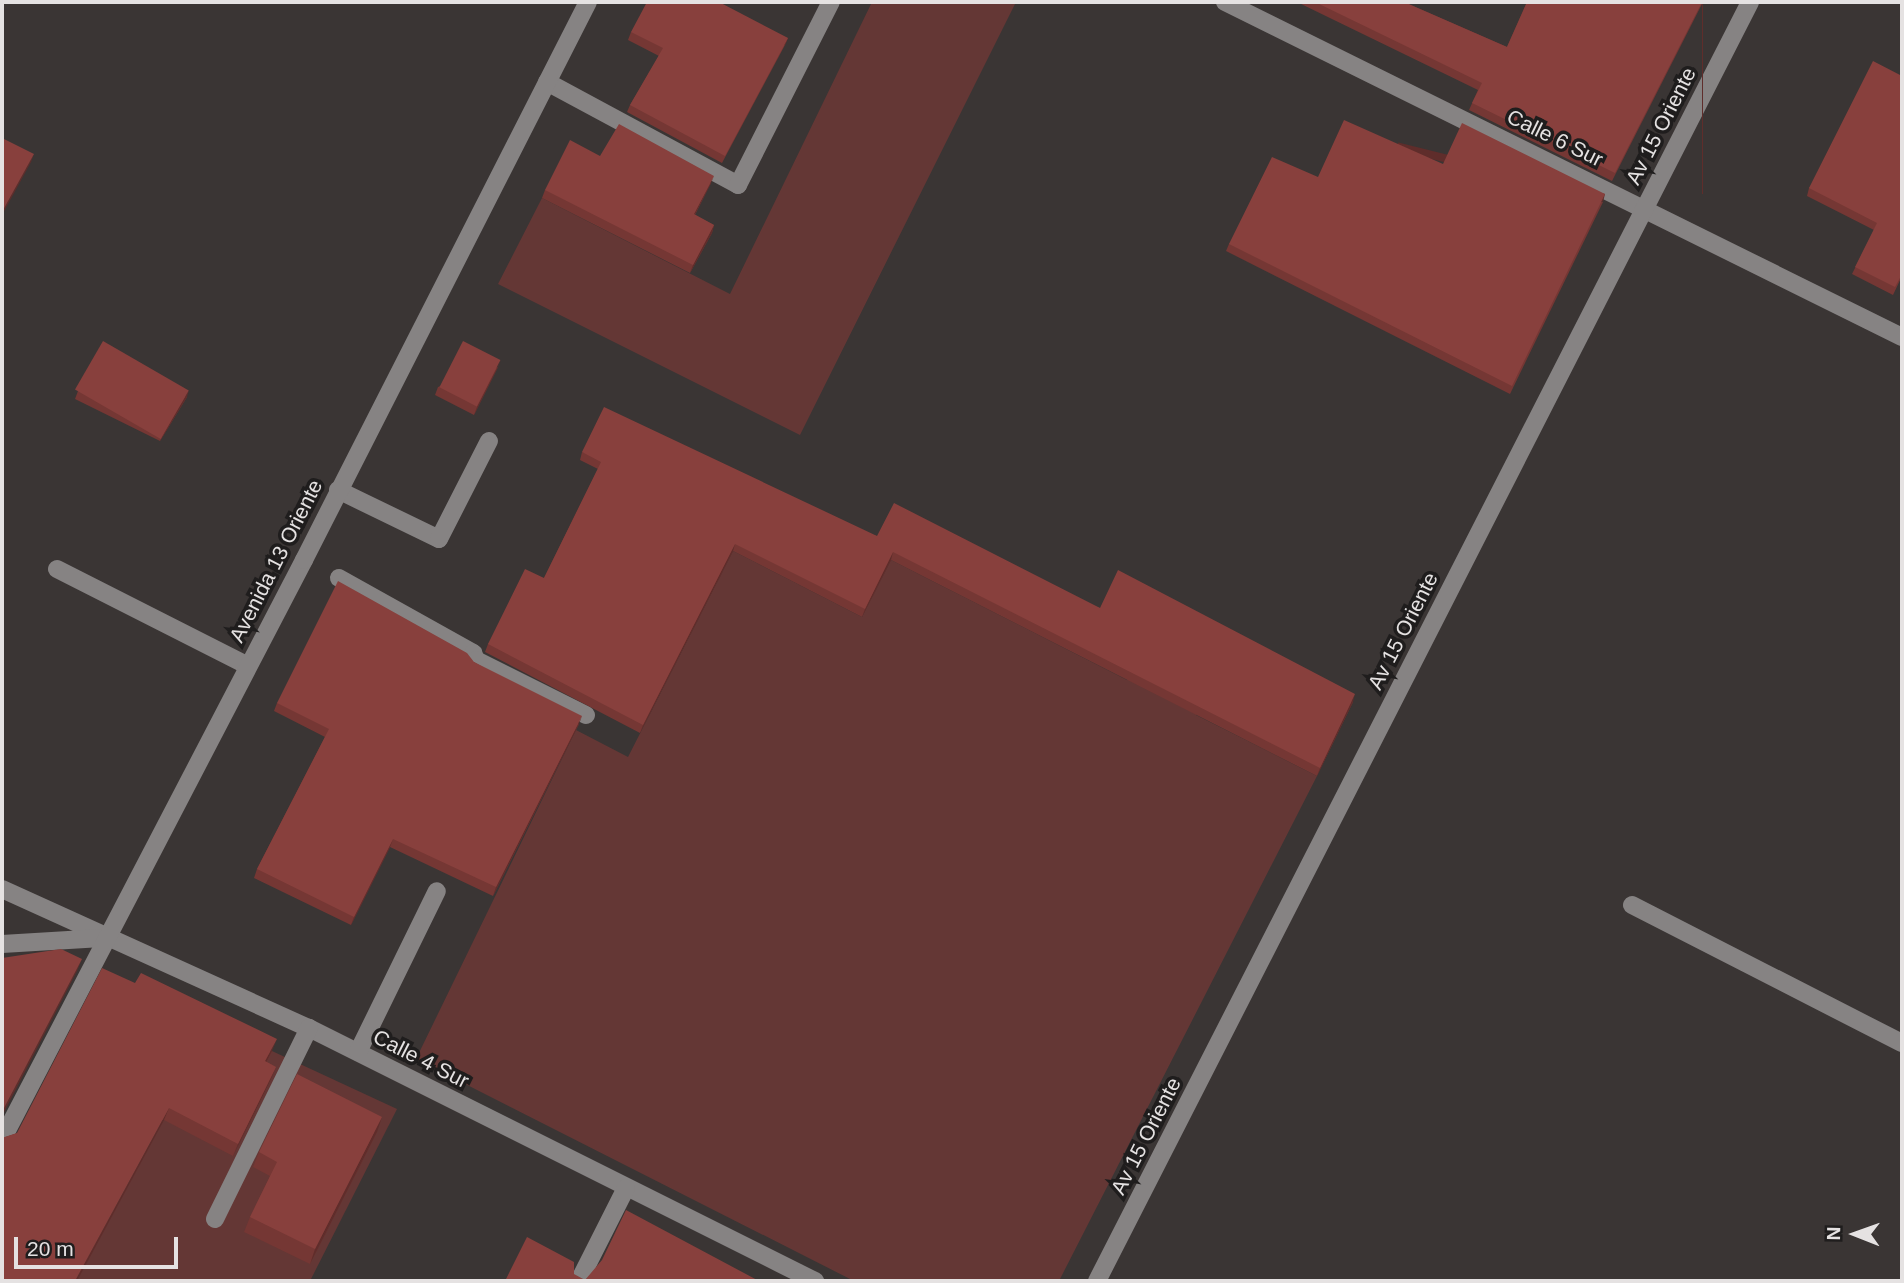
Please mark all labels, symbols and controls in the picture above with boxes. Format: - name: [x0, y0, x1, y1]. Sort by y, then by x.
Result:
- street label: Av 15 Oriente: [1621, 63, 1701, 189]
- street label: Calle 6 Sur: [1503, 104, 1607, 172]
- street label: Avenida 13 Oriente: [224, 475, 328, 647]
- street label: Av 15 Oriente: [1363, 568, 1443, 694]
- street label: Calle 4 Sur: [369, 1024, 473, 1094]
- street label: Av 15 Oriente: [1106, 1073, 1186, 1199]
- north arrow: [1820, 1199, 1890, 1269]
- scale bar: [18, 1224, 182, 1268]
- text: N: [1823, 1227, 1844, 1241]
- text: 20 m: [27, 1237, 74, 1260]

